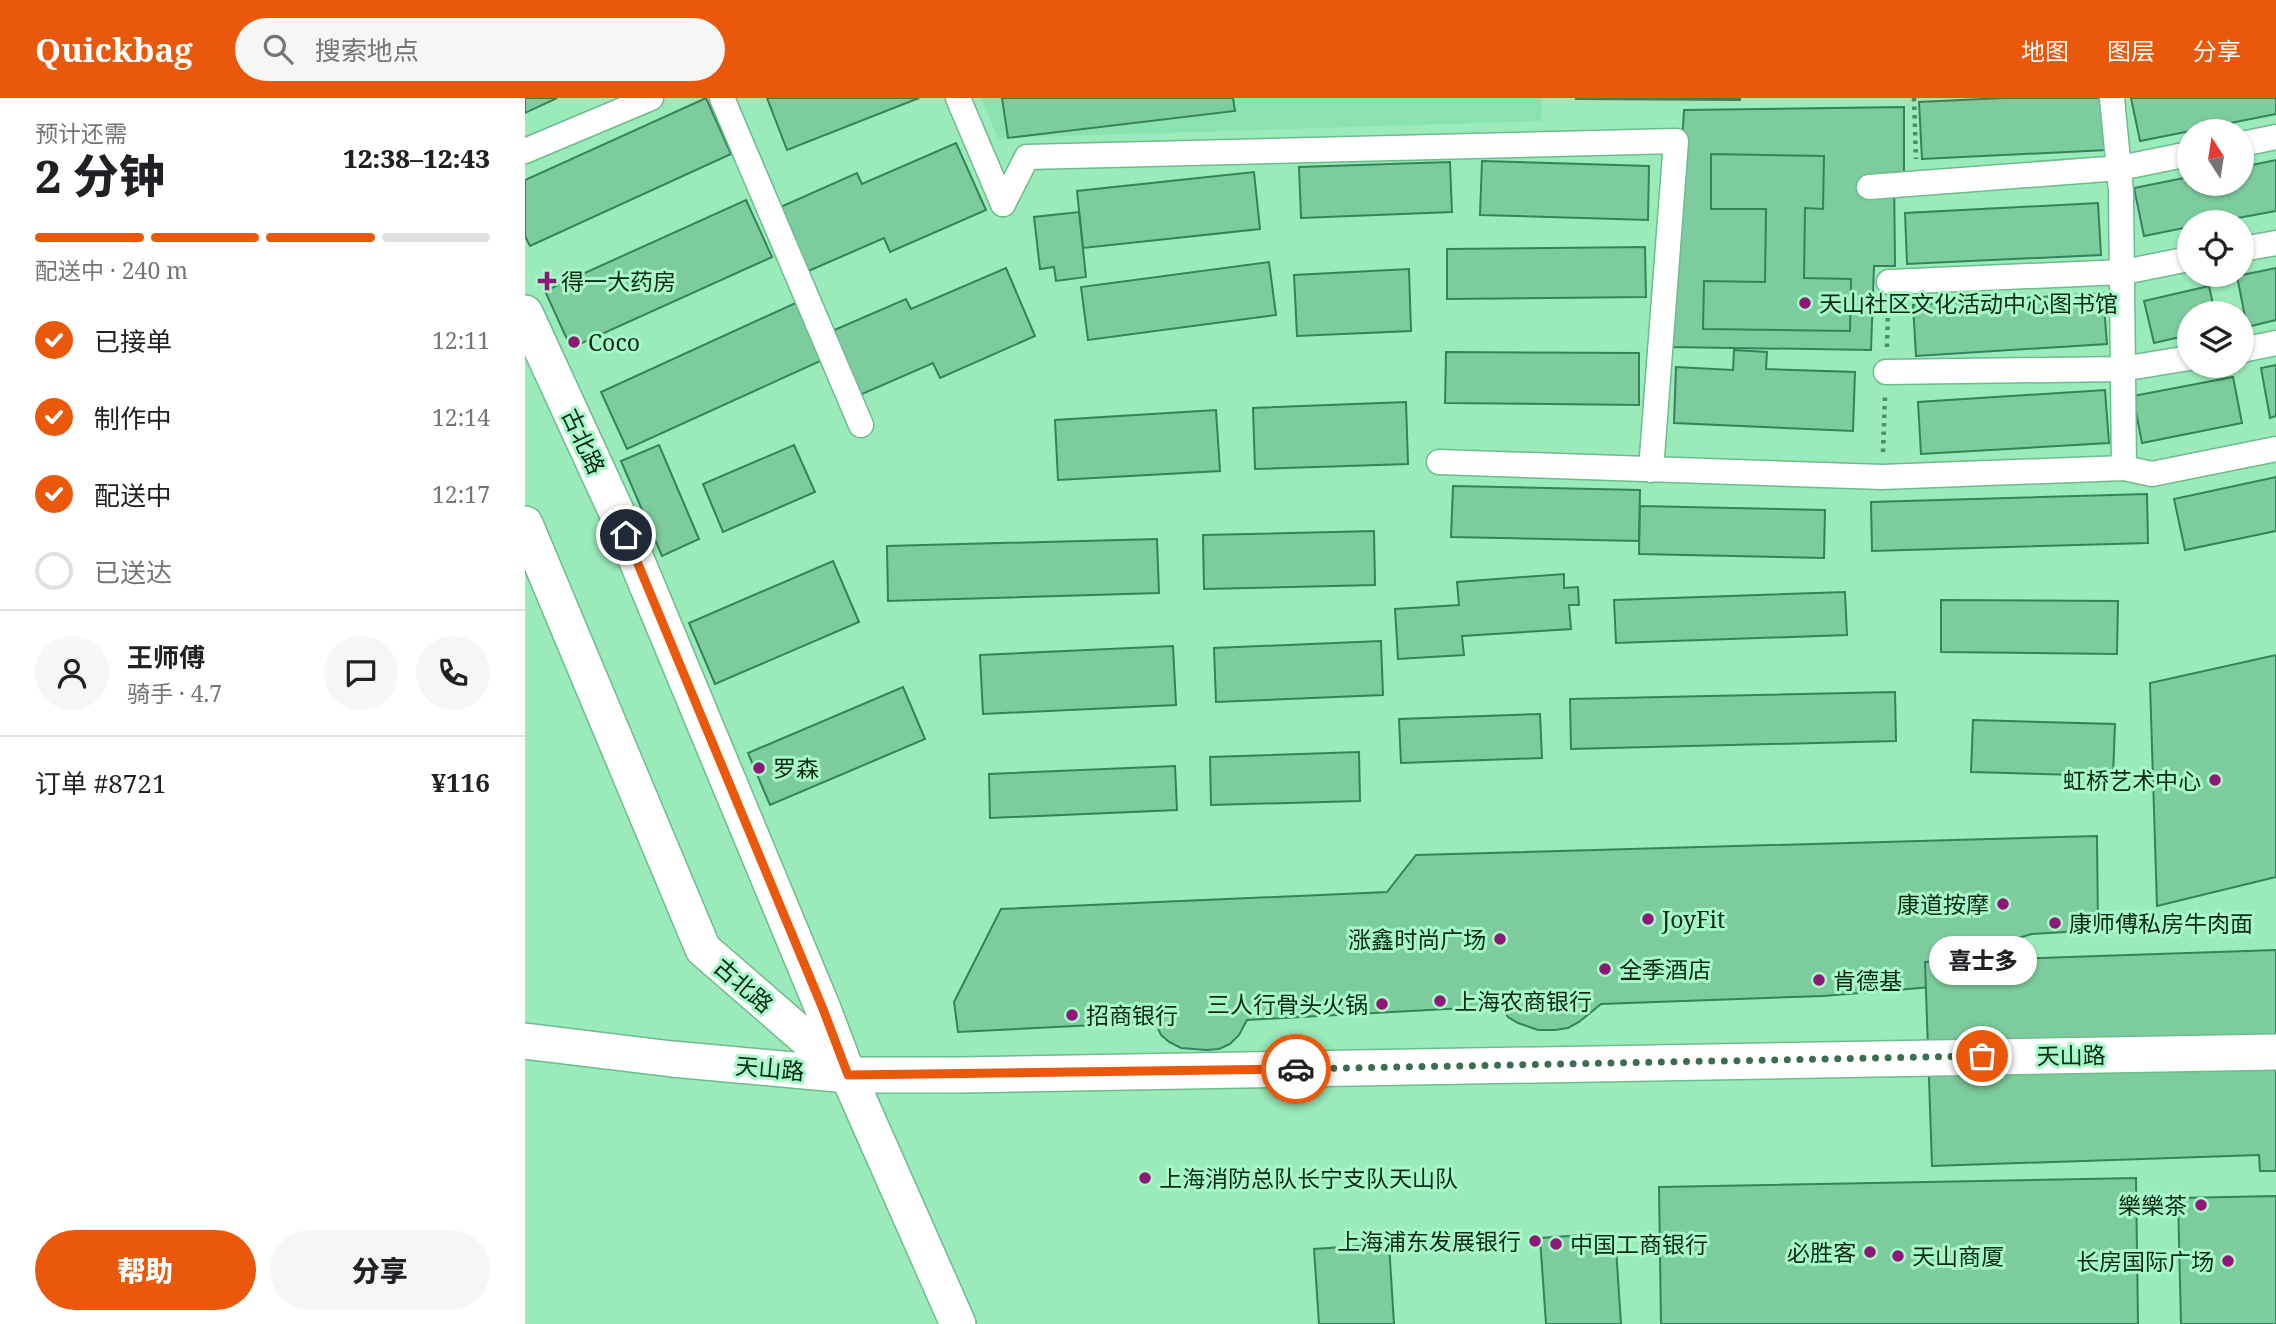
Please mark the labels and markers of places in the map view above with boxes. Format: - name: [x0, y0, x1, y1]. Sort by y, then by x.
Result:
- place label: 得一大药房: [561, 265, 676, 297]
- marker: 得一大药房: [539, 273, 555, 289]
- place label: 天山社区文化活动中心图书馆: [1819, 287, 2118, 319]
- marker: 天山社区文化活动中心图书馆: [1797, 295, 1813, 311]
- place label: Coco: [588, 326, 640, 358]
- marker: Coco: [566, 334, 582, 350]
- pin: [596, 505, 656, 565]
- place label: 罗森: [773, 752, 819, 784]
- marker: 罗森: [751, 760, 767, 776]
- place label: 虹桥艺术中心: [2063, 764, 2201, 796]
- marker: 虹桥艺术中心: [2207, 772, 2223, 788]
- place label: 康道按摩: [1897, 888, 1989, 920]
- marker: 康道按摩: [1995, 896, 2011, 912]
- place label: JoyFit: [1661, 903, 1725, 935]
- place label: 康师傅私房牛肉面: [2069, 907, 2253, 939]
- marker: JoyFit: [1640, 911, 1656, 927]
- marker: 康师傅私房牛肉面: [2047, 915, 2063, 931]
- place label: 涨鑫时尚广场: [1348, 923, 1486, 955]
- marker: 涨鑫时尚广场: [1492, 931, 1508, 947]
- callout: 喜士多: [1928, 937, 2036, 986]
- place label: 全季酒店: [1619, 953, 1711, 985]
- marker: 全季酒店: [1597, 961, 1613, 977]
- place label: 肯德基: [1833, 964, 1902, 996]
- marker: 肯德基: [1811, 972, 1827, 988]
- place label: 上海农商银行: [1454, 985, 1592, 1017]
- place label: 三人行骨头火锅: [1207, 988, 1368, 1020]
- marker: 上海农商银行: [1432, 993, 1448, 1009]
- marker: 三人行骨头火锅: [1374, 996, 1390, 1012]
- place label: 招商银行: [1086, 999, 1178, 1031]
- marker: 招商银行: [1064, 1007, 1080, 1023]
- pin: [1952, 1026, 2012, 1086]
- place label: 上海消防总队长宁支队天山队: [1159, 1162, 1458, 1194]
- marker: 上海消防总队长宁支队天山队: [1137, 1170, 1153, 1186]
- place label: 樂樂茶: [2118, 1189, 2187, 1221]
- marker: 樂樂茶: [2193, 1197, 2209, 1213]
- place label: 上海浦东发展银行: [1337, 1225, 1521, 1257]
- place label: 中国工商银行: [1570, 1228, 1708, 1260]
- marker: 上海浦东发展银行: [1527, 1233, 1543, 1249]
- marker: 中国工商银行: [1548, 1236, 1564, 1252]
- place label: 必胜客: [1787, 1236, 1856, 1268]
- place label: 天山商厦: [1912, 1240, 2004, 1272]
- marker: 必胜客: [1862, 1244, 1878, 1260]
- place label: 长房国际广场: [2076, 1245, 2214, 1277]
- marker: 天山商厦: [1890, 1248, 1906, 1264]
- marker: 长房国际广场: [2220, 1253, 2236, 1269]

